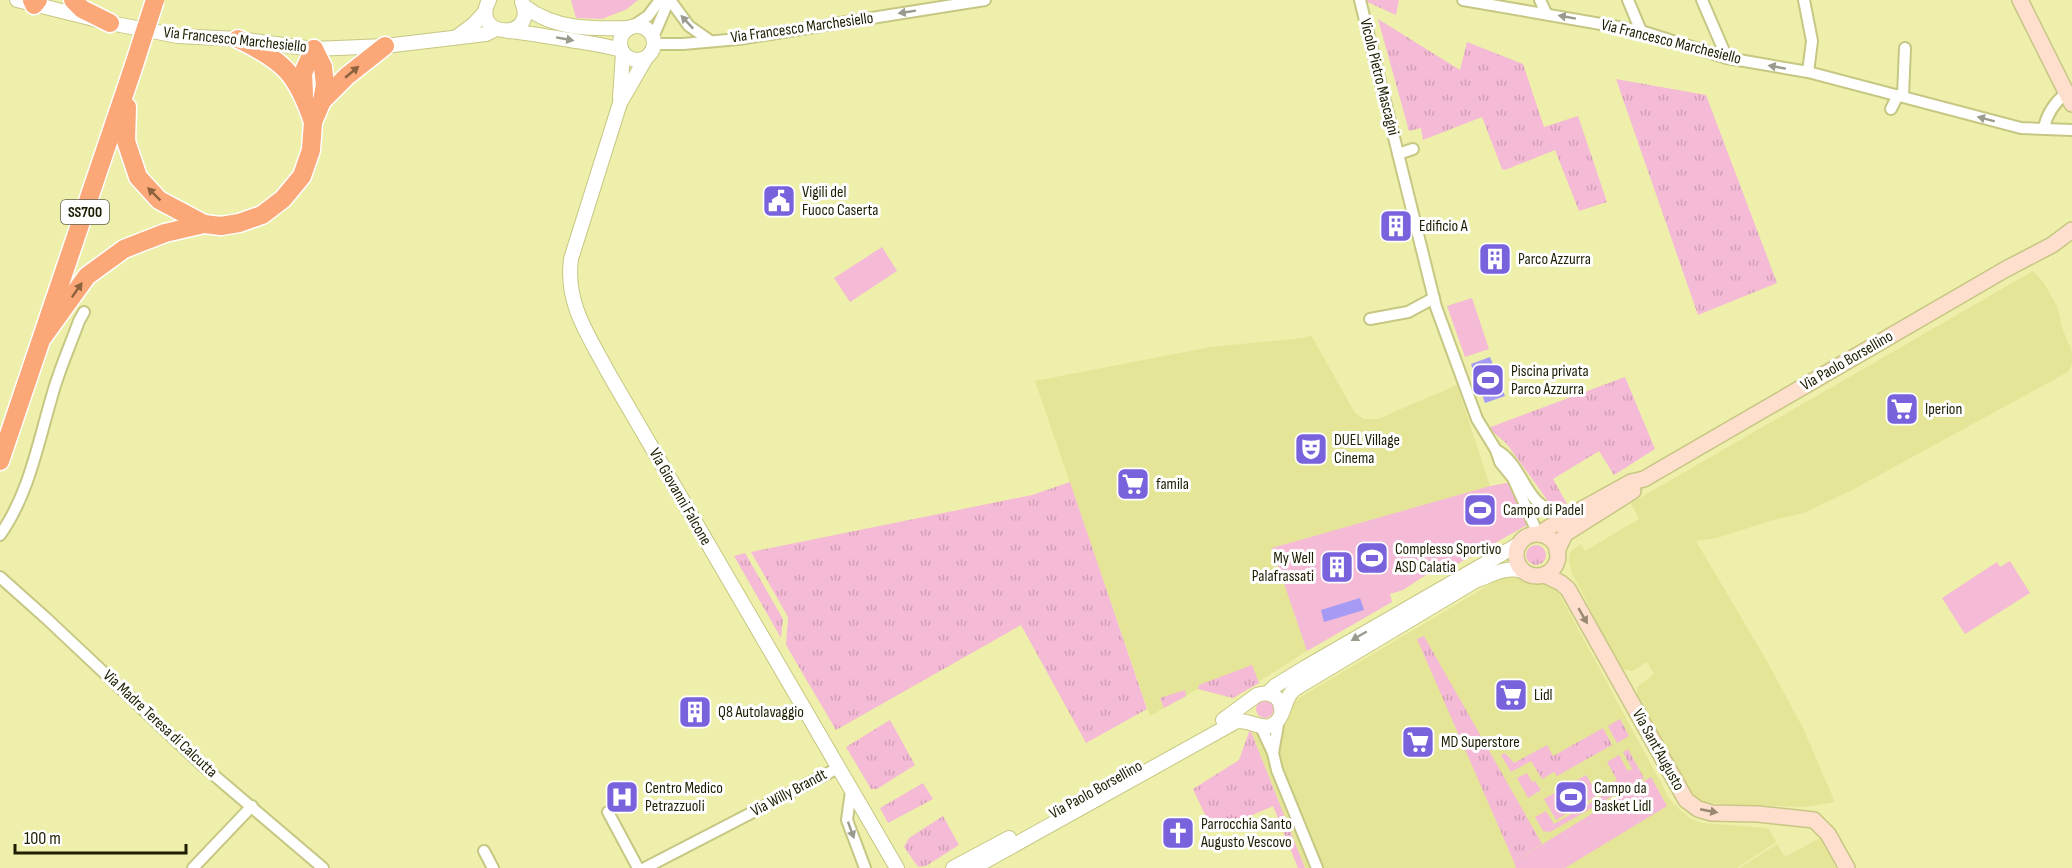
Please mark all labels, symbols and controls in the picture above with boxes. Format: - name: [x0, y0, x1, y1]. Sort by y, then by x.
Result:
- one-way arrow: [897, 8, 916, 17]
- street label: Via Francesco Marchesiello: [730, 9, 874, 47]
- one-way arrow: [1557, 12, 1576, 21]
- one-way arrow: [681, 15, 695, 29]
- street label: Via Francesco Marchesiello: [1599, 15, 1743, 69]
- street label: Vicolo Pietro Mascagni: [1355, 17, 1403, 137]
- street label: Via Francesco Marchesiello: [163, 23, 307, 57]
- one-way arrow: [556, 35, 575, 44]
- one-way arrow: [1767, 62, 1786, 71]
- one-way arrow: [344, 66, 359, 79]
- one-way arrow: [1977, 114, 1995, 123]
- public building icon: Vigili del Fuoco Caserta: [761, 183, 797, 219]
- place label: Vigili del Fuoco Caserta: [802, 183, 878, 220]
- one-way arrow: [148, 188, 162, 202]
- road number: SS700: [61, 200, 109, 224]
- building icon: Edificio A: [1378, 208, 1414, 244]
- place label: Edificio A: [1419, 217, 1468, 236]
- building icon: Parco Azzurra: [1477, 241, 1513, 277]
- place label: Parco Azzurra: [1518, 250, 1591, 269]
- one-way arrow: [71, 282, 83, 298]
- street label: Via Paolo Borsellino: [1797, 327, 1897, 395]
- sports icon: Piscina privata Parco Azzurra: [1470, 362, 1506, 398]
- place label: Piscina privata Parco Azzurra: [1511, 362, 1589, 399]
- supermarket icon: Iperion: [1884, 391, 1920, 427]
- place label: Iperion: [1925, 400, 1962, 419]
- theatre icon: DUEL Village Cinema: [1293, 431, 1329, 467]
- place label: DUEL Village Cinema: [1334, 431, 1400, 468]
- street label: Via Giovanni Falcone: [645, 445, 715, 549]
- supermarket icon: famila: [1115, 466, 1151, 502]
- place label: famila: [1156, 475, 1189, 494]
- sports icon: Campo di Padel: [1462, 492, 1498, 528]
- place label: Campo di Padel: [1503, 501, 1584, 520]
- sports icon: Complesso Sportivo ASD Calatia: [1354, 540, 1390, 576]
- place label: Complesso Sportivo ASD Calatia: [1394, 540, 1502, 577]
- place label: My Well Palafrassati: [1252, 549, 1314, 586]
- building icon: My Well Palafrassati: [1319, 549, 1355, 585]
- one-way arrow: [1578, 608, 1589, 624]
- one-way arrow: [1351, 631, 1367, 642]
- street label: Via Madre Teresa di Calcutta: [99, 666, 221, 782]
- supermarket icon: Lidl: [1493, 677, 1529, 713]
- place label: Lidl: [1534, 686, 1553, 705]
- building icon: Q8 Autolavaggio: [677, 694, 713, 730]
- place label: Q8 Autolavaggio: [718, 703, 804, 722]
- street label: Via Sant'Augusto: [1628, 706, 1688, 794]
- supermarket icon: MD Superstore: [1400, 724, 1436, 760]
- place label: MD Superstore: [1441, 733, 1520, 752]
- street label: Via Paolo Borsellino: [1046, 757, 1146, 823]
- street label: Via Willy Brandt: [748, 765, 830, 821]
- hospital icon: Centro Medico Petrazzuoli: [604, 779, 640, 815]
- place label: Centro Medico Petrazzuoli: [645, 779, 723, 816]
- sports icon: Campo da Basket Lidl: [1553, 779, 1589, 815]
- place label: Campo da Basket Lidl: [1594, 779, 1651, 816]
- one-way arrow: [1700, 807, 1719, 816]
- church icon: Parrocchia Santo Augusto Vescovo: [1160, 815, 1196, 851]
- place label: Parrocchia Santo Augusto Vescovo: [1200, 815, 1292, 852]
- scale bar: [15, 817, 186, 855]
- one-way arrow: [846, 821, 856, 839]
- text: 100 m: [24, 828, 61, 849]

